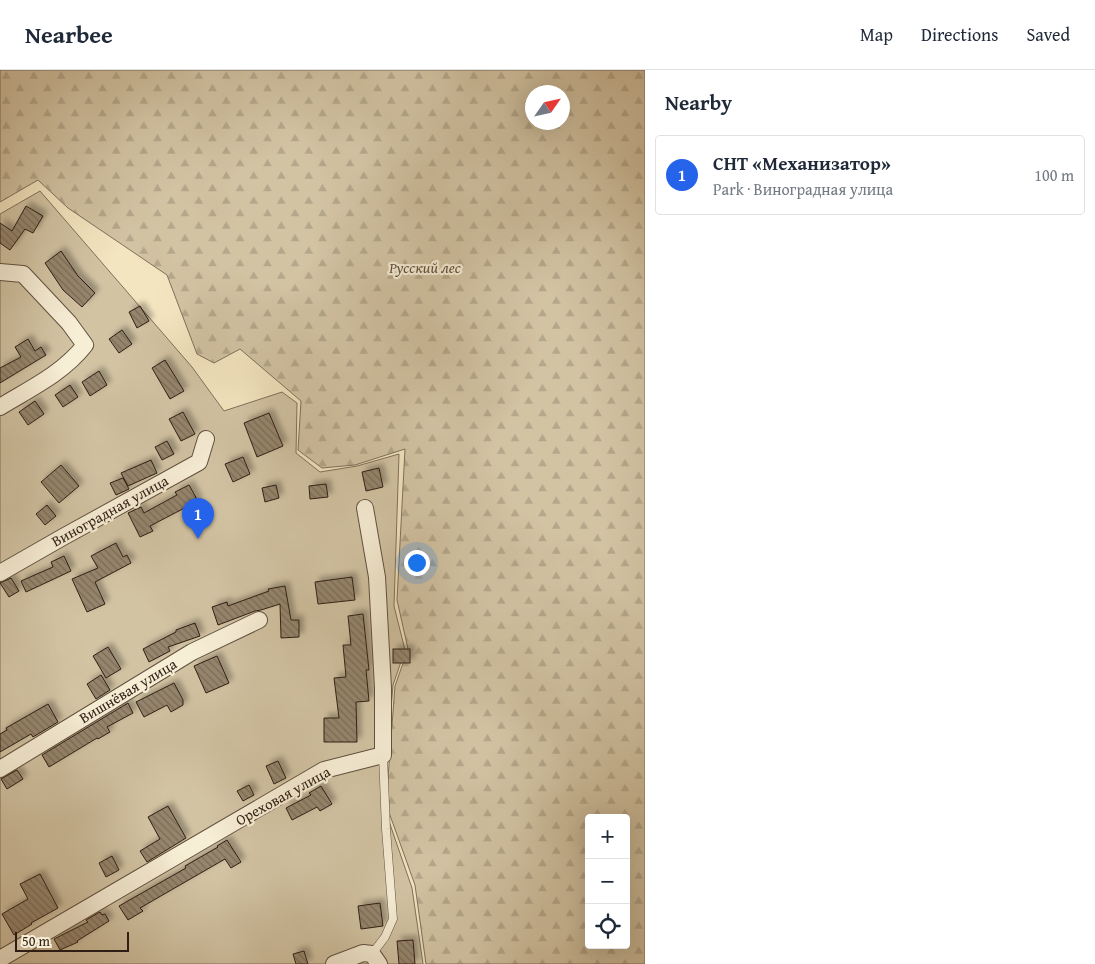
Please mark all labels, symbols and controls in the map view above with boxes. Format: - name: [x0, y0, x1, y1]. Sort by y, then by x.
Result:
- text: Nearbee: [25, 17, 113, 52]
- text: Map: [860, 21, 893, 48]
- text: Directions: [921, 21, 998, 48]
- text: Saved: [1026, 21, 1070, 48]
- north arrow: [525, 85, 570, 130]
- text: Nearby: [665, 87, 732, 118]
- text: СНТ «Механизатор»: [713, 149, 891, 177]
- text: 1: [678, 163, 686, 187]
- text: 100 m: [1034, 163, 1074, 187]
- text: Park · Виноградная улица: [713, 177, 893, 201]
- park label: Русский лес: [388, 257, 462, 278]
- street label: Виноградная улица: [47, 469, 173, 551]
- pin: 1: [182, 498, 214, 539]
- your location: [404, 550, 430, 576]
- street label: Вишнёвая улица: [75, 653, 181, 728]
- street label: Ореховая улица: [232, 760, 335, 830]
- map controls: [585, 814, 630, 949]
- button: +: [585, 814, 630, 859]
- button: −: [585, 859, 630, 904]
- button: locate: [585, 904, 630, 949]
- scale bar: [15, 929, 129, 952]
- text: 50 m: [22, 931, 50, 951]

